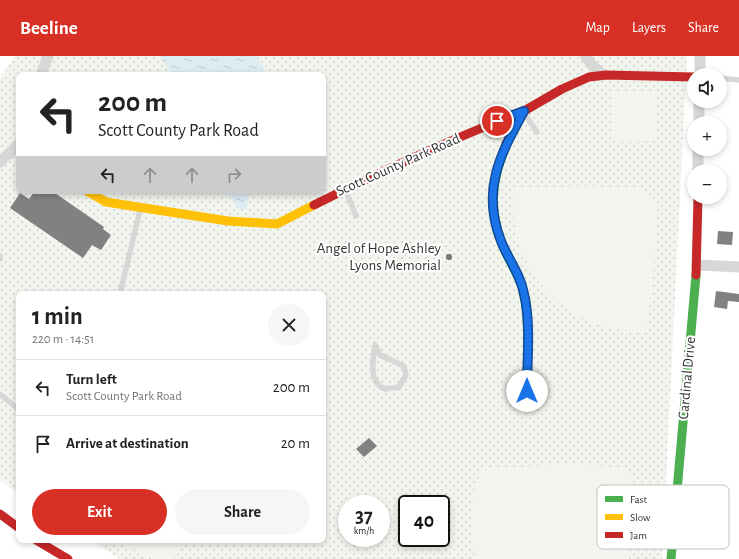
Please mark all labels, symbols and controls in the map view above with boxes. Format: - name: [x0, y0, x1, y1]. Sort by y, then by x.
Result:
- text: Beeline: [20, 19, 78, 38]
- text: Map: [585, 21, 610, 35]
- text: Layers: [632, 21, 666, 35]
- text: Share: [688, 21, 719, 35]
- map controls: [687, 68, 727, 204]
- button: sound: [687, 68, 727, 108]
- icon: left: [32, 88, 84, 140]
- text: 200 m: [98, 89, 167, 117]
- pin: [480, 104, 514, 138]
- icon: arrive: [486, 110, 508, 132]
- button: +: [687, 116, 727, 156]
- text: Scott County Park Road: [98, 122, 259, 140]
- street label: Scott County Park Road: [334, 131, 462, 199]
- icon: left: [97, 164, 119, 186]
- icon: ahead: [139, 164, 161, 186]
- icon: ahead: [181, 164, 203, 186]
- icon: right: [223, 164, 245, 186]
- button: −: [687, 164, 727, 204]
- place label: Angel of Hope Ashley Lyons Memorial: [317, 241, 442, 273]
- marker: Angel of Hope Ashley Lyons Memorial: [444, 252, 454, 262]
- button: close: [268, 304, 310, 346]
- text: 1 min: [32, 305, 83, 329]
- text: 220 m · 14:51: [32, 333, 94, 346]
- street label: Cardinal Drive: [676, 336, 698, 420]
- position arrow: [506, 370, 548, 412]
- text: Turn left: [66, 372, 117, 387]
- icon: left: [32, 377, 54, 399]
- text: 200 m: [273, 380, 310, 395]
- text: Scott County Park Road: [66, 390, 182, 403]
- icon: arrive: [32, 433, 54, 455]
- text: Arrive at destination: [66, 436, 189, 451]
- text: 20 m: [281, 436, 310, 451]
- legend: [597, 485, 729, 549]
- button: Exit: [32, 489, 167, 535]
- button: Share: [175, 489, 310, 535]
- text: Fast: [630, 494, 648, 505]
- speed limit sign: 40: [398, 495, 450, 547]
- text: 37: [355, 506, 373, 526]
- text: Slow: [630, 512, 651, 523]
- text: km/h: [354, 526, 374, 536]
- text: Jam: [630, 530, 647, 541]

